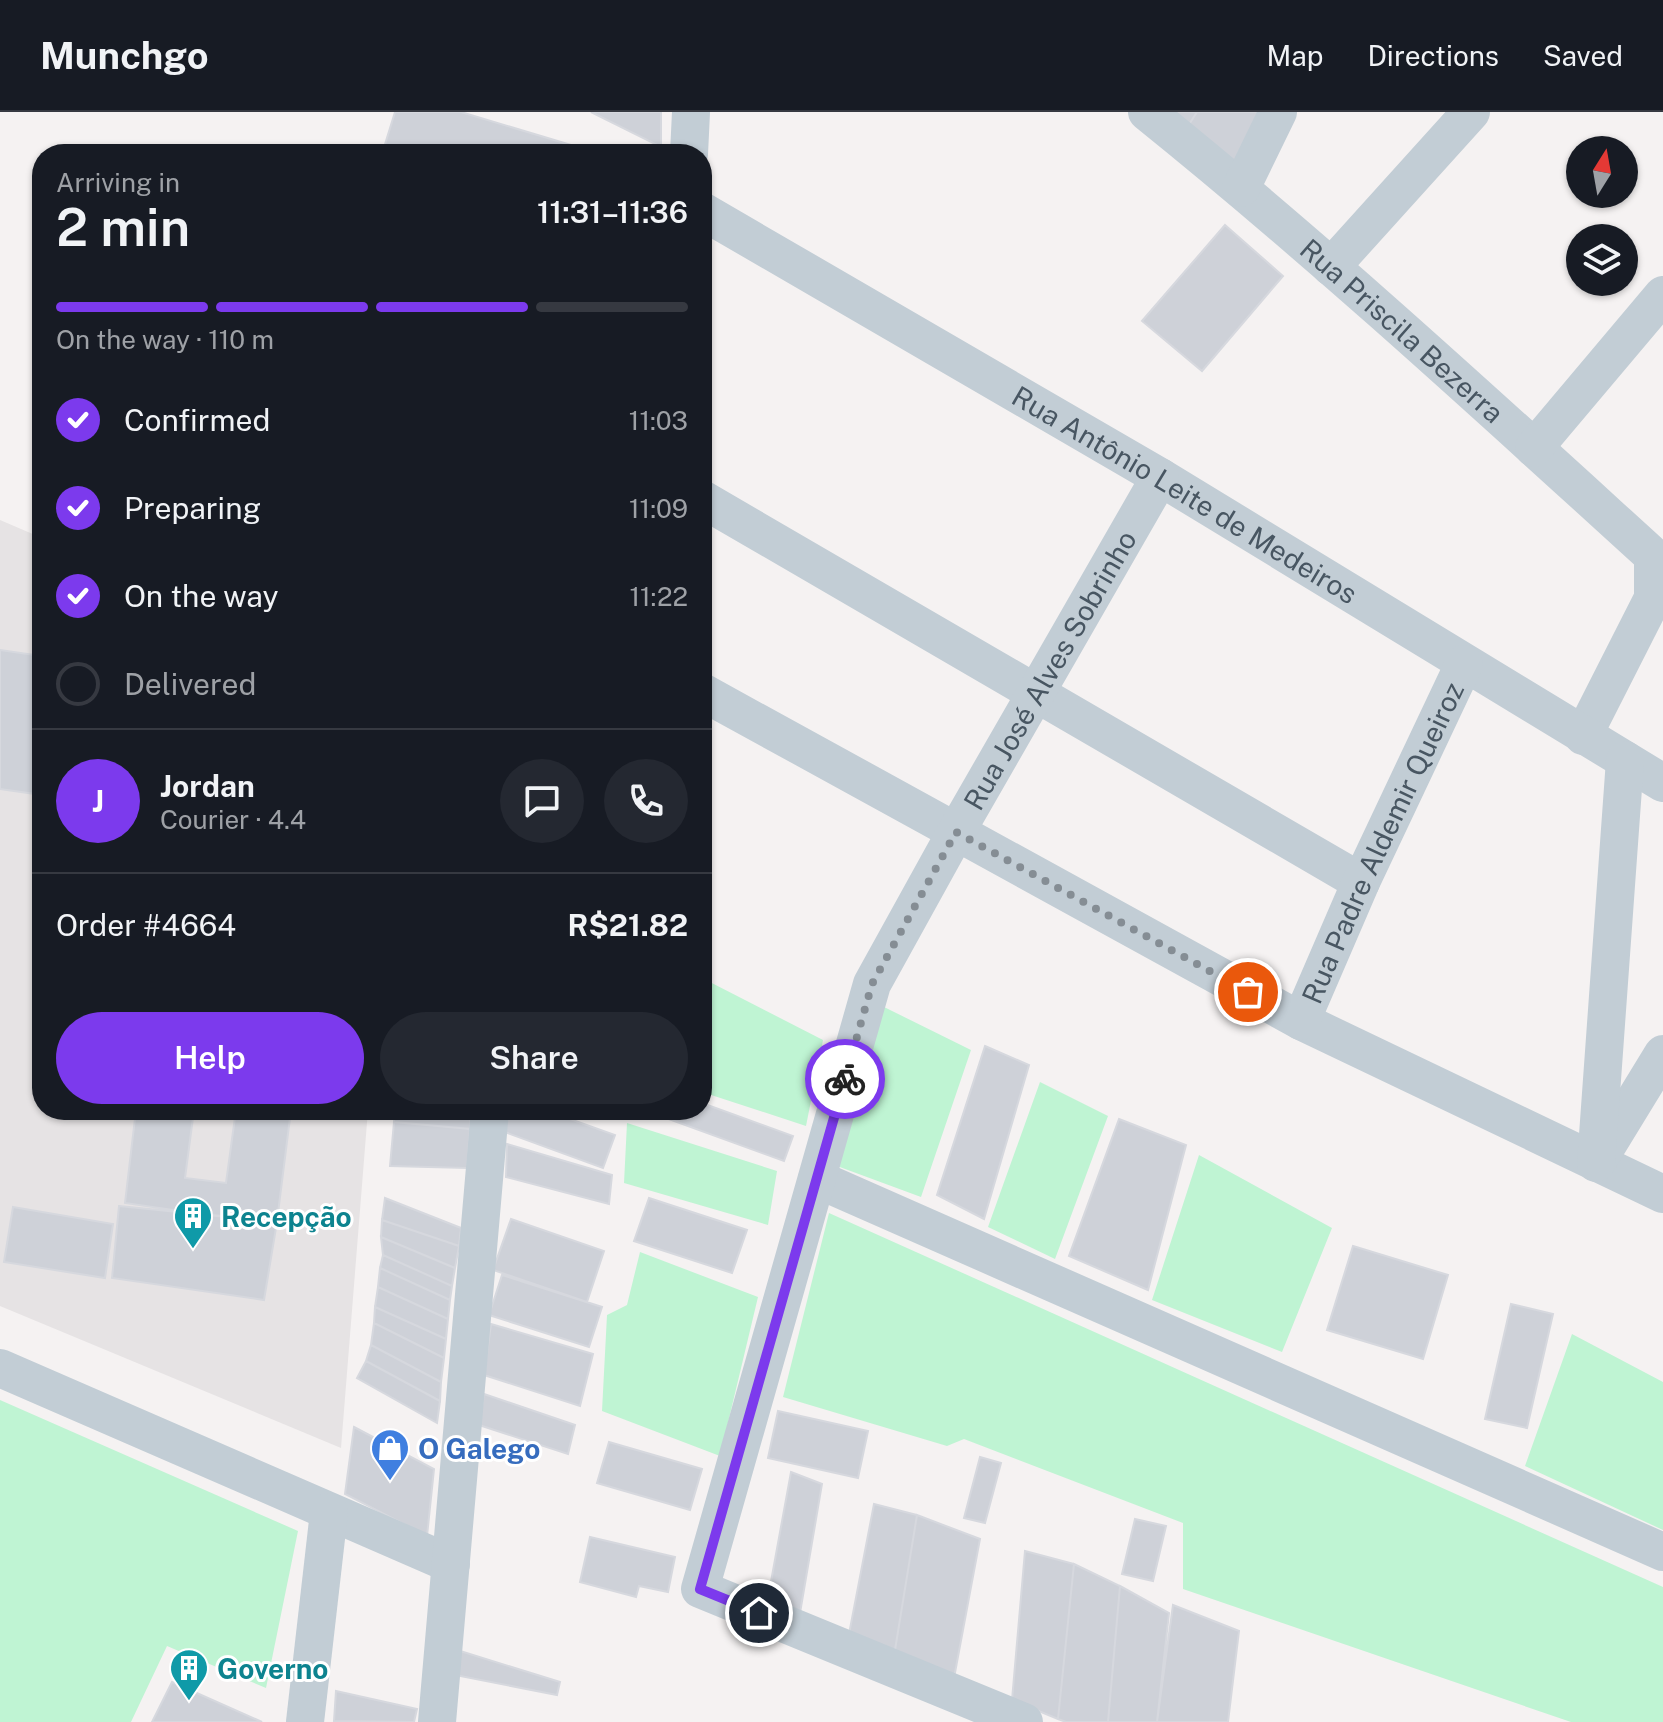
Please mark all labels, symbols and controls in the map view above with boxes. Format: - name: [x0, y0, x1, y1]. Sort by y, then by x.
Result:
- text: Munchgo: [40, 33, 209, 78]
- text: Map: [1267, 39, 1323, 72]
- text: Directions: [1367, 39, 1499, 72]
- text: Saved: [1543, 39, 1623, 72]
- north arrow: [1566, 136, 1638, 208]
- map controls: [1566, 136, 1638, 296]
- text: Arriving in: [56, 167, 180, 198]
- text: 11:31–11:36: [537, 194, 688, 230]
- text: 2 min: [56, 197, 190, 258]
- button: layers: [1566, 224, 1638, 296]
- street label: Rua Priscila Bezerra: [1294, 231, 1511, 429]
- text: On the way · 110 m: [56, 324, 274, 355]
- street label: Rua Antônio Leite de Medeiros: [1007, 379, 1364, 610]
- icon: check: [56, 398, 100, 442]
- text: Confirmed: [124, 402, 270, 438]
- text: 11:03: [629, 405, 688, 436]
- icon: check: [56, 486, 100, 530]
- text: Preparing: [124, 490, 261, 526]
- text: 11:09: [629, 493, 688, 524]
- street label: Rua José Alves Sobrinho: [956, 524, 1142, 815]
- icon: check: [56, 574, 100, 618]
- text: On the way: [124, 578, 278, 614]
- text: 11:22: [629, 581, 688, 612]
- text: Delivered: [124, 666, 256, 702]
- street label: Rua Padre Aldemir Queiroz: [1294, 677, 1470, 1008]
- button: chat: [500, 759, 584, 843]
- button: phone: [604, 759, 688, 843]
- text: Jordan: [160, 768, 255, 804]
- text: J: [92, 783, 104, 819]
- text: Courier · 4.4: [160, 804, 306, 835]
- text: Order #4664: [56, 907, 236, 943]
- text: R$21.82: [568, 907, 688, 943]
- pin: [1214, 958, 1282, 1026]
- icon: bag: [1226, 970, 1270, 1014]
- button: Help: [56, 1012, 364, 1104]
- button: Share: [380, 1012, 688, 1104]
- courier: [805, 1039, 885, 1119]
- icon: bike: [823, 1057, 867, 1101]
- building icon: Recepção: [172, 1195, 214, 1250]
- place label: Recepção: [221, 1200, 352, 1233]
- shop icon: O Galego: [369, 1427, 411, 1482]
- place label: O Galego: [418, 1432, 540, 1465]
- pin: [725, 1579, 793, 1647]
- icon: home: [737, 1591, 781, 1635]
- building icon: Governo: [168, 1647, 210, 1702]
- place label: Governo: [217, 1652, 328, 1685]

